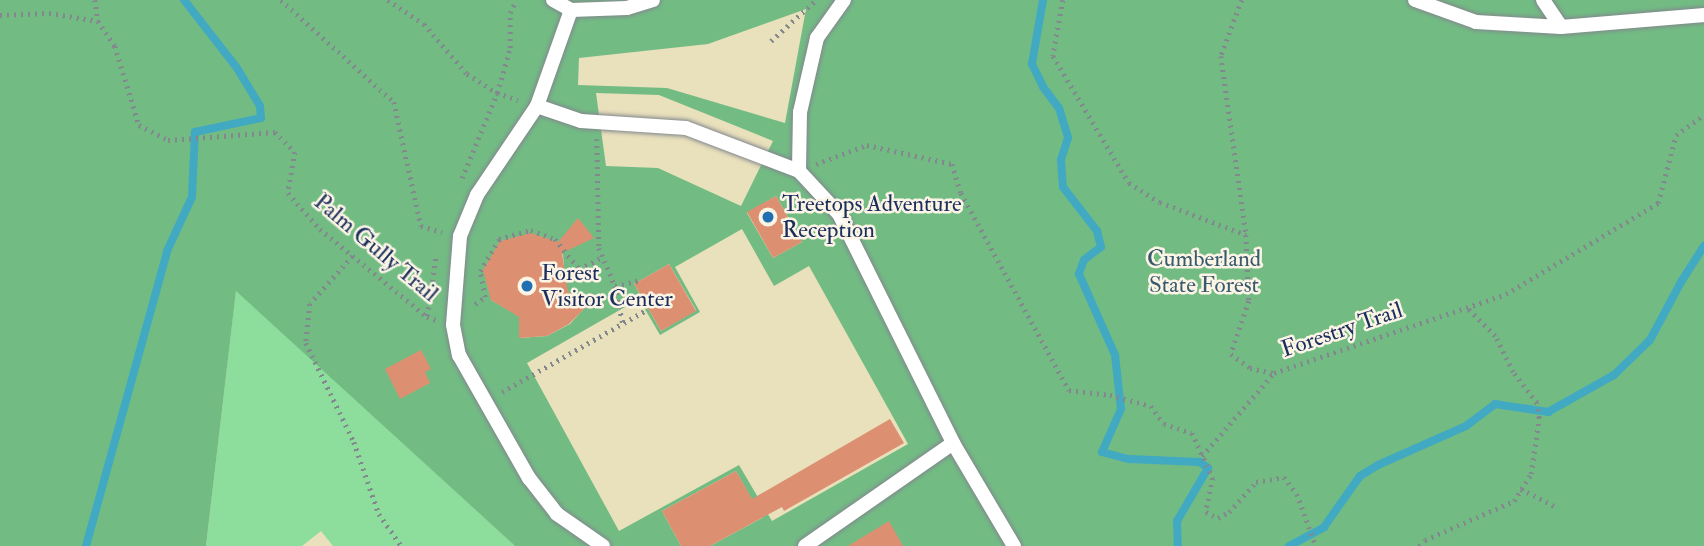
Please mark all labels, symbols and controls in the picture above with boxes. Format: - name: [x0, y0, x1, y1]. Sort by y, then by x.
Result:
- street label: Palm Gully Trail: [308, 188, 444, 308]
- place label: Treetops Adventure Reception: [782, 190, 962, 244]
- marker: Treetops Adventure Reception: [760, 209, 776, 225]
- park label: Cumberland State Forest: [1147, 245, 1261, 299]
- place label: Forest Visitor Center: [541, 259, 673, 313]
- marker: Forest Visitor Center: [519, 278, 535, 294]
- street label: Forestry Trail: [1278, 296, 1406, 364]

